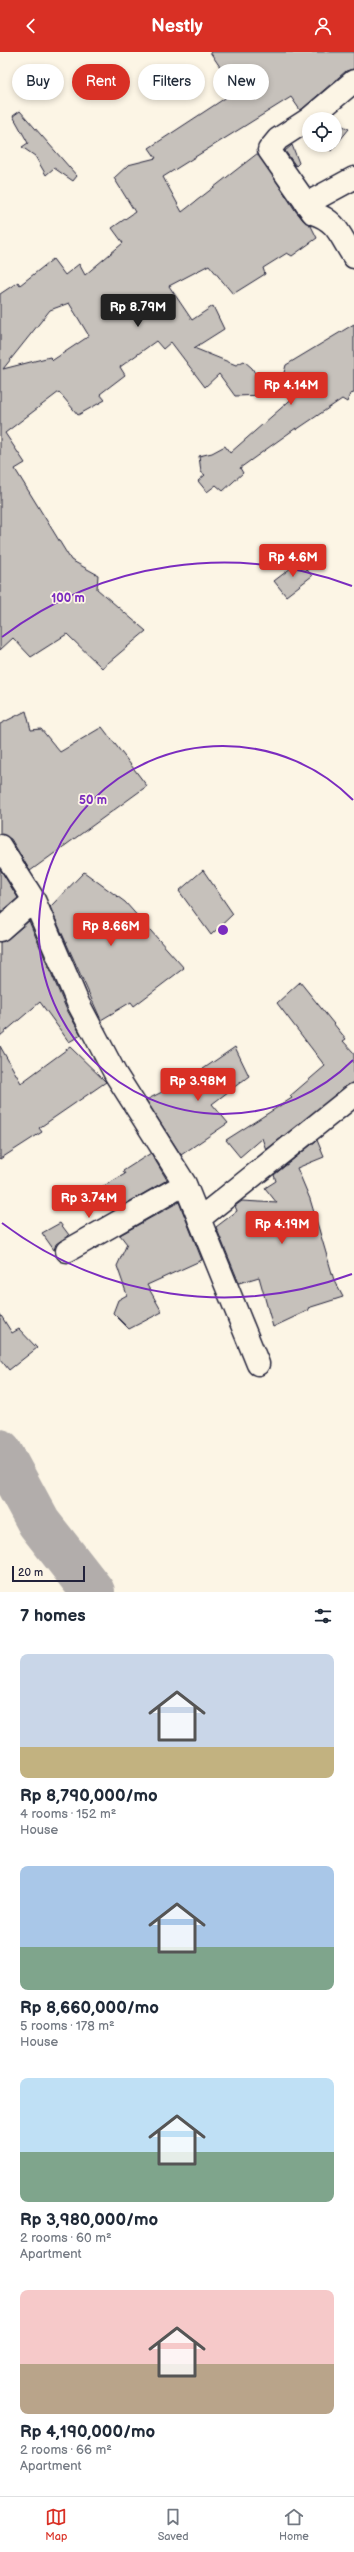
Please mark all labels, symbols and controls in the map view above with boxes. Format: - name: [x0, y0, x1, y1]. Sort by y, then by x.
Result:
- icon: back: [20, 15, 42, 37]
- icon: person: [312, 15, 334, 37]
- text: Nestly: [151, 16, 203, 37]
- chip: Buy: [12, 64, 64, 100]
- chip: Rent: [72, 64, 130, 100]
- chip: Filters: [138, 64, 205, 100]
- chip: New: [213, 64, 269, 100]
- map controls: [302, 112, 342, 152]
- button: locate: [302, 112, 342, 152]
- pin: Rp 8.79M: [97, 294, 179, 328]
- text: Rp 8.79M: [110, 299, 166, 315]
- pin: Rp 4.14M: [250, 372, 332, 406]
- text: Rp 4.14M: [264, 377, 318, 393]
- pin: Rp 4.6M: [256, 544, 330, 578]
- text: Rp 4.6M: [268, 549, 318, 565]
- text: 100 m: [51, 591, 85, 606]
- text: 50 m: [79, 793, 107, 808]
- pin: Rp 8.66M: [70, 913, 152, 947]
- text: Rp 8.66M: [82, 918, 140, 934]
- centre of rings: [216, 923, 230, 937]
- pin: Rp 3.98M: [157, 1068, 239, 1102]
- text: Rp 3.98M: [170, 1073, 226, 1089]
- pin: Rp 3.74M: [48, 1185, 130, 1219]
- text: Rp 3.74M: [61, 1190, 117, 1206]
- pin: Rp 4.19M: [241, 1211, 323, 1245]
- text: Rp 4.19M: [255, 1216, 309, 1232]
- scale bar: [12, 1564, 85, 1583]
- text: 20 m: [18, 1566, 43, 1579]
- icon: filters: [312, 1605, 334, 1627]
- text: 7 homes: [20, 1606, 86, 1626]
- icon: home: [141, 1680, 213, 1752]
- text: Rp 8,790,000/mo: [20, 1786, 158, 1806]
- text: 4 rooms · 152 m²: [20, 1806, 116, 1822]
- text: House: [20, 1822, 58, 1838]
- icon: home: [141, 1892, 213, 1964]
- text: Rp 8,660,000/mo: [20, 1998, 159, 2018]
- text: 5 rooms · 178 m²: [20, 2018, 115, 2034]
- text: House: [20, 2034, 58, 2050]
- icon: home: [141, 2104, 213, 2176]
- text: Rp 3,980,000/mo: [20, 2210, 158, 2230]
- text: 2 rooms · 60 m²: [20, 2230, 112, 2246]
- text: Apartment: [20, 2246, 81, 2262]
- icon: home: [141, 2316, 213, 2388]
- text: Rp 4,190,000/mo: [20, 2422, 155, 2442]
- text: 2 rooms · 66 m²: [20, 2442, 112, 2458]
- text: Apartment: [20, 2458, 81, 2474]
- tab: Map: [45, 2506, 67, 2543]
- tab: Saved: [158, 2506, 189, 2543]
- tab: Home: [279, 2506, 309, 2543]

